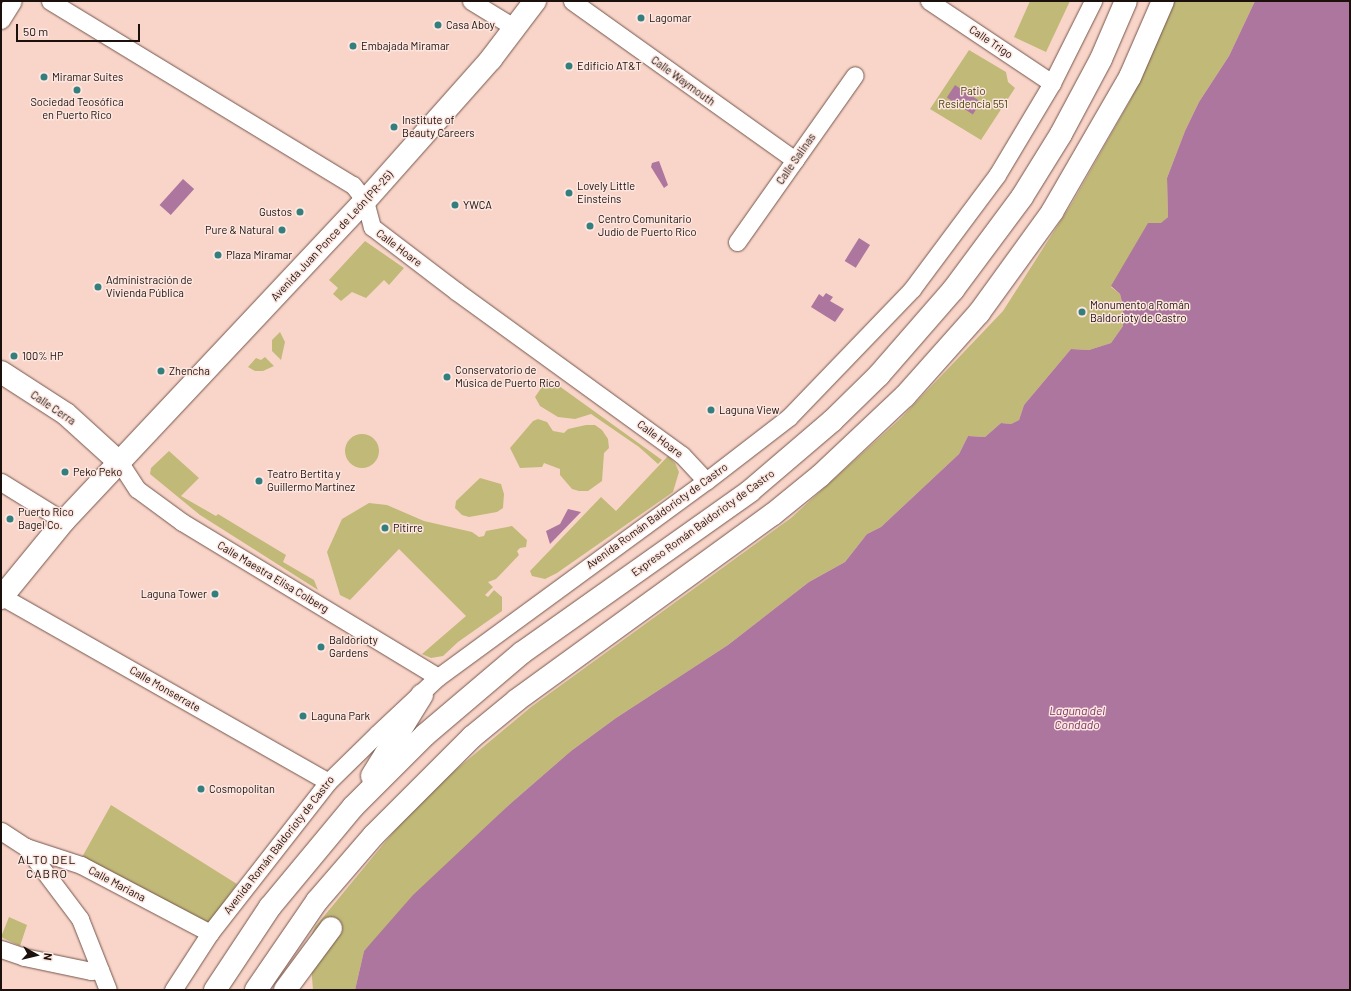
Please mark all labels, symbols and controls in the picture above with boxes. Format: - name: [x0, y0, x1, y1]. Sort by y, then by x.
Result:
- place label: Lagomar: [649, 11, 691, 25]
- marker: Lagomar: [636, 13, 646, 23]
- scale bar: [18, 16, 142, 42]
- place label: Casa Aboy: [446, 18, 495, 32]
- marker: Casa Aboy: [433, 20, 443, 30]
- street label: Calle Trigo: [967, 23, 1015, 61]
- text: 50 m: [23, 24, 48, 38]
- place label: Embajada Miramar: [361, 39, 450, 53]
- marker: Embajada Miramar: [348, 41, 358, 51]
- street label: Calle Waymouth: [648, 53, 718, 109]
- place label: Edificio AT&T: [577, 59, 642, 73]
- marker: Edificio AT&T: [564, 61, 574, 71]
- place label: Miramar Suites: [52, 70, 123, 84]
- marker: Miramar Suites: [39, 72, 49, 82]
- marker: Sociedad Teosófica en Puerto Rico: [72, 85, 82, 95]
- park label: Patio Residencia 551: [938, 85, 1008, 111]
- place label: Sociedad Teosófica en Puerto Rico: [30, 96, 124, 122]
- place label: Institute of Beauty Careers: [402, 114, 475, 140]
- marker: Institute of Beauty Careers: [389, 122, 399, 132]
- street label: Calle Salinas: [774, 131, 818, 187]
- street label: Avenida Juan Ponce de León (PR-25): [268, 168, 396, 304]
- place label: Lovely Little Einsteins: [577, 180, 635, 206]
- marker: Lovely Little Einsteins: [564, 188, 574, 198]
- place label: YWCA: [463, 198, 492, 212]
- marker: YWCA: [450, 200, 460, 210]
- place label: Gustos: [259, 205, 292, 219]
- marker: Gustos: [295, 207, 305, 217]
- place label: Centro Comunitario Judío de Puerto Rico: [598, 213, 697, 239]
- marker: Centro Comunitario Judío de Puerto Rico: [585, 221, 595, 231]
- place label: Pure & Natural: [205, 223, 274, 237]
- marker: Pure & Natural: [277, 225, 287, 235]
- street label: Calle Hoare: [373, 226, 425, 270]
- place label: Plaza Miramar: [226, 248, 292, 262]
- marker: Plaza Miramar: [213, 250, 223, 260]
- place label: Administración de Vivienda Pública: [106, 274, 192, 300]
- marker: Administración de Vivienda Pública: [93, 282, 103, 292]
- place label: Monumento a Román Baldorioty de Castro: [1090, 299, 1190, 325]
- marker: Monumento a Román Baldorioty de Castro: [1077, 307, 1087, 317]
- place label: 100% HP: [22, 349, 64, 363]
- marker: 100% HP: [9, 351, 19, 361]
- place label: Zhencha: [169, 364, 210, 378]
- place label: Conservatorio de Música de Puerto Rico: [455, 364, 560, 390]
- marker: Zhencha: [156, 366, 166, 376]
- marker: Conservatorio de Música de Puerto Rico: [442, 372, 452, 382]
- street label: Calle Cerra: [28, 388, 78, 428]
- place label: Laguna View: [719, 403, 779, 417]
- marker: Laguna View: [706, 405, 716, 415]
- street label: Calle Hoare: [634, 417, 686, 461]
- street label: Avenida Román Baldorioty de Castro: [584, 460, 730, 572]
- place label: Peko Peko: [73, 465, 122, 479]
- marker: Peko Peko: [60, 467, 70, 477]
- street label: Expreso Román Baldorioty de Castro: [629, 467, 777, 579]
- place label: Teatro Bertita y Guillermo Martínez: [267, 468, 355, 494]
- marker: Teatro Bertita y Guillermo Martínez: [254, 476, 264, 486]
- place label: Puerto Rico Bagel Co.: [18, 506, 74, 532]
- marker: Puerto Rico Bagel Co.: [5, 514, 15, 524]
- place label: Pitirre: [393, 521, 423, 535]
- marker: Pitirre: [380, 523, 390, 533]
- street label: Calle Maestra Elisa Colberg: [215, 539, 331, 615]
- place label: Laguna Tower: [141, 587, 207, 601]
- marker: Laguna Tower: [210, 589, 220, 599]
- place label: Baldorioty Gardens: [329, 634, 378, 660]
- marker: Baldorioty Gardens: [316, 642, 326, 652]
- street label: Calle Monserrate: [127, 663, 203, 715]
- water label: Laguna del Condado: [1049, 704, 1105, 732]
- place label: Laguna Park: [311, 709, 370, 723]
- marker: Laguna Park: [298, 711, 308, 721]
- street label: Avenida Román Baldorioty de Castro: [221, 773, 337, 917]
- place label: Cosmopolitan: [209, 782, 275, 796]
- marker: Cosmopolitan: [196, 784, 206, 794]
- district label: ALTO DEL CABRO: [18, 853, 76, 881]
- street label: Calle Mariana: [86, 863, 148, 905]
- north arrow: [16, 935, 56, 975]
- text: N: [41, 952, 55, 961]

